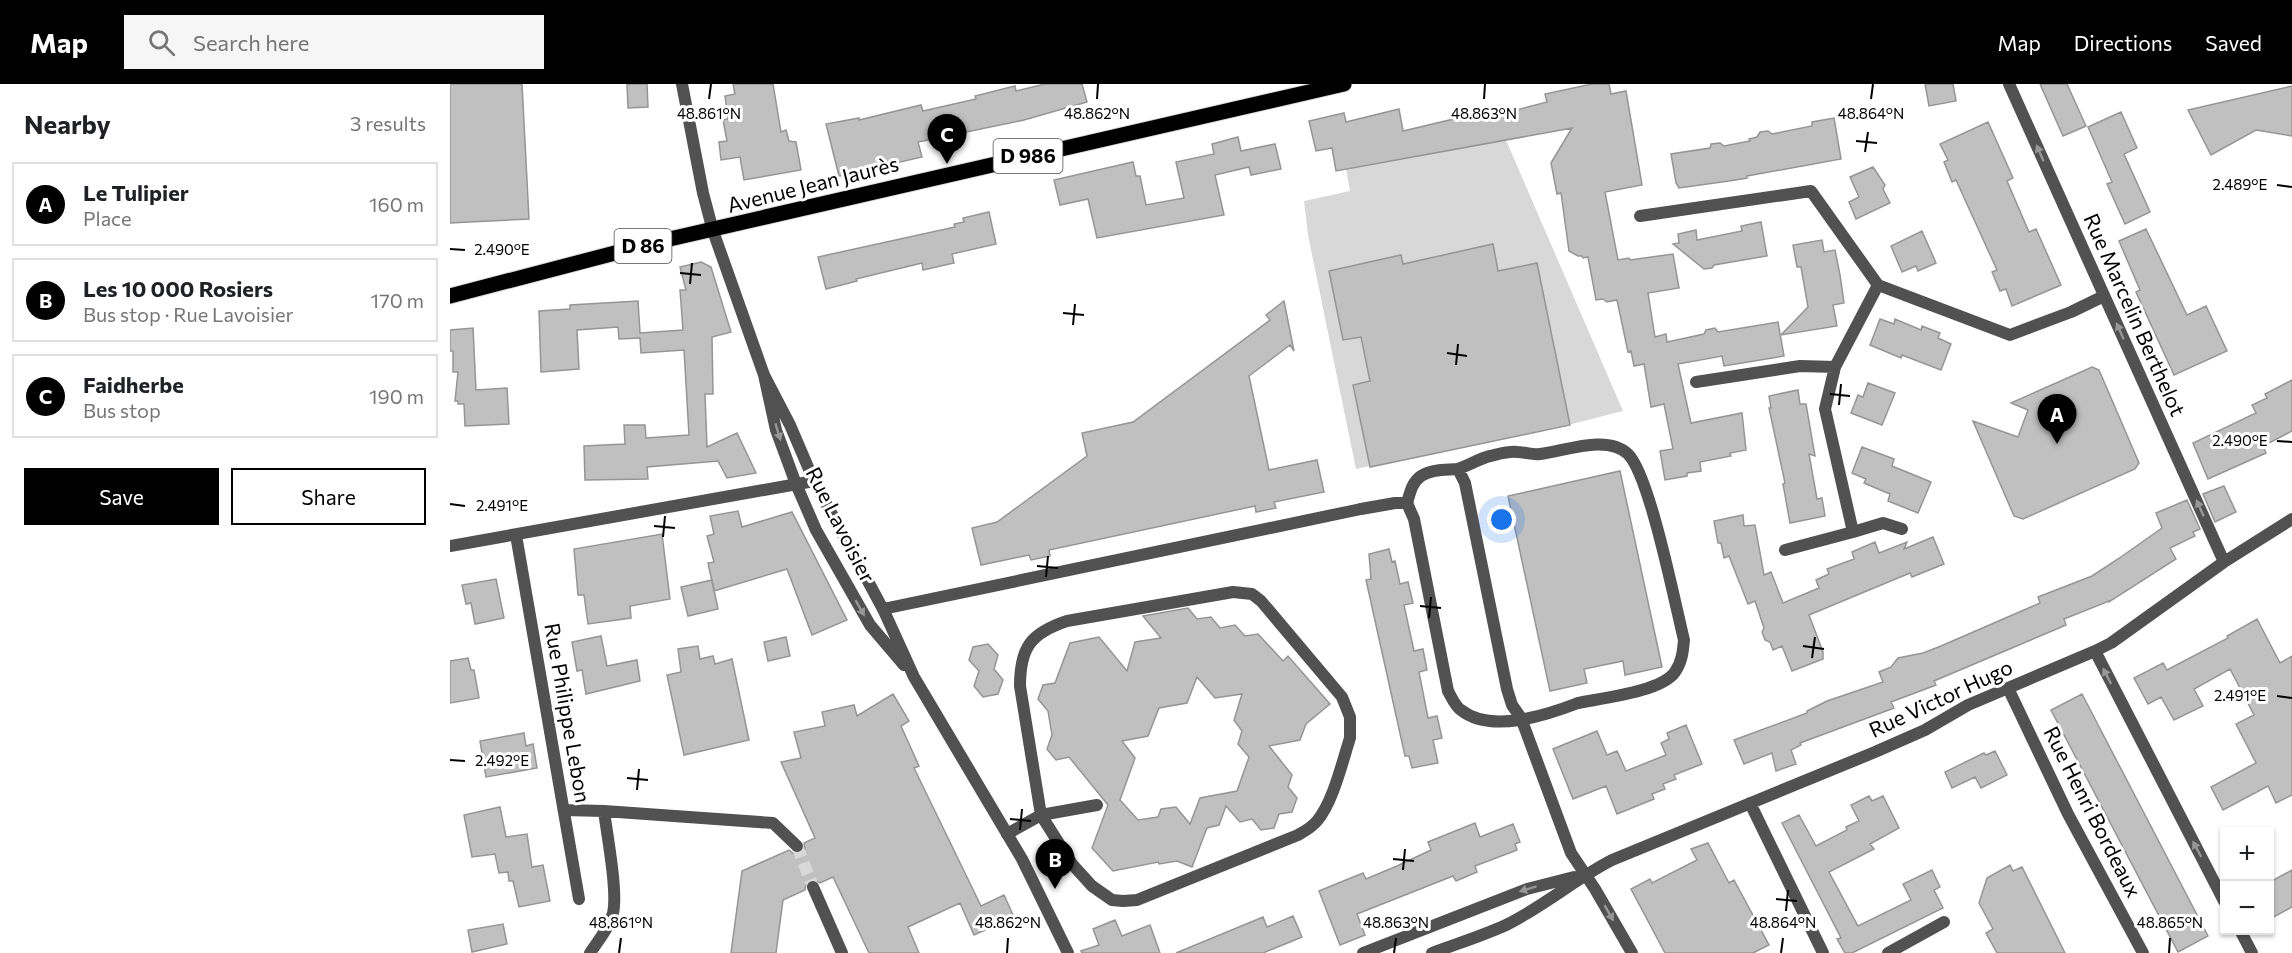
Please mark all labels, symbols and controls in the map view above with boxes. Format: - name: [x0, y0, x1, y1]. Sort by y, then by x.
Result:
- search box: [124, 15, 544, 69]
- text: Map: [30, 25, 88, 59]
- icon: search: [145, 26, 178, 59]
- text: Search here: [193, 29, 309, 56]
- text: Map: [1998, 30, 2041, 55]
- text: Directions: [2074, 30, 2172, 55]
- text: Saved: [2205, 30, 2262, 55]
- text: 48.861°N: [677, 104, 741, 122]
- text: 48.862°N: [1064, 104, 1130, 122]
- text: 48.863°N: [1451, 104, 1517, 122]
- text: 48.864°N: [1838, 104, 1904, 122]
- text: Nearby: [24, 108, 111, 139]
- text: 3 results: [350, 111, 426, 135]
- pin: C: [928, 115, 966, 164]
- road number: D 986: [994, 139, 1062, 173]
- one-way arrow: [2035, 143, 2045, 161]
- street label: Avenue Jean Jaurès: [724, 150, 901, 217]
- text: 2.489°E: [2213, 175, 2267, 193]
- text: Le Tulipier: [83, 179, 189, 206]
- text: A: [38, 192, 53, 216]
- text: 160 m: [369, 192, 424, 216]
- text: Place: [83, 206, 132, 230]
- street label: Rue Marcelin Berthelot: [2079, 209, 2191, 420]
- road number: D 86: [614, 229, 672, 263]
- text: 2.490°E: [474, 240, 530, 258]
- text: Les 10 000 Rosiers: [83, 275, 273, 302]
- text: B: [39, 288, 52, 312]
- text: 170 m: [371, 288, 424, 312]
- text: Bus stop · Rue Lavoisier: [83, 302, 294, 326]
- one-way arrow: [2115, 321, 2125, 339]
- text: Faidherbe: [83, 371, 184, 398]
- text: C: [39, 384, 52, 408]
- text: 190 m: [369, 384, 424, 408]
- pin: A: [2038, 394, 2076, 444]
- text: Bus stop: [83, 398, 161, 422]
- one-way arrow: [773, 423, 783, 441]
- text: 2.490°E: [2212, 431, 2268, 449]
- street label: Rue Lavoisier: [802, 462, 881, 586]
- button: Save: [24, 468, 219, 525]
- button: Share: [231, 468, 426, 525]
- text: 2.491°E: [476, 496, 528, 514]
- one-way arrow: [2196, 500, 2205, 517]
- your location: [1487, 505, 1516, 534]
- one-way arrow: [855, 600, 866, 616]
- street label: Rue Philippe Lebon: [540, 621, 597, 805]
- street label: Rue Victor Hugo: [1865, 653, 2016, 742]
- one-way arrow: [2102, 667, 2112, 684]
- text: 2.491°E: [2214, 686, 2266, 704]
- street label: Rue Henri Bordeaux: [2039, 722, 2147, 901]
- text: 2.492°E: [475, 751, 529, 769]
- map controls: [2220, 827, 2274, 935]
- button: +: [2220, 827, 2274, 881]
- pin: B: [1036, 840, 1074, 889]
- one-way arrow: [2193, 840, 2202, 857]
- button: −: [2220, 881, 2274, 935]
- one-way arrow: [1519, 885, 1537, 895]
- one-way arrow: [1604, 905, 1614, 922]
- text: 48.861°N: [589, 913, 653, 931]
- text: 48.862°N: [975, 913, 1041, 931]
- text: 48.863°N: [1363, 913, 1429, 931]
- text: 48.864°N: [1750, 913, 1816, 931]
- text: 48.865°N: [2137, 913, 2203, 931]

